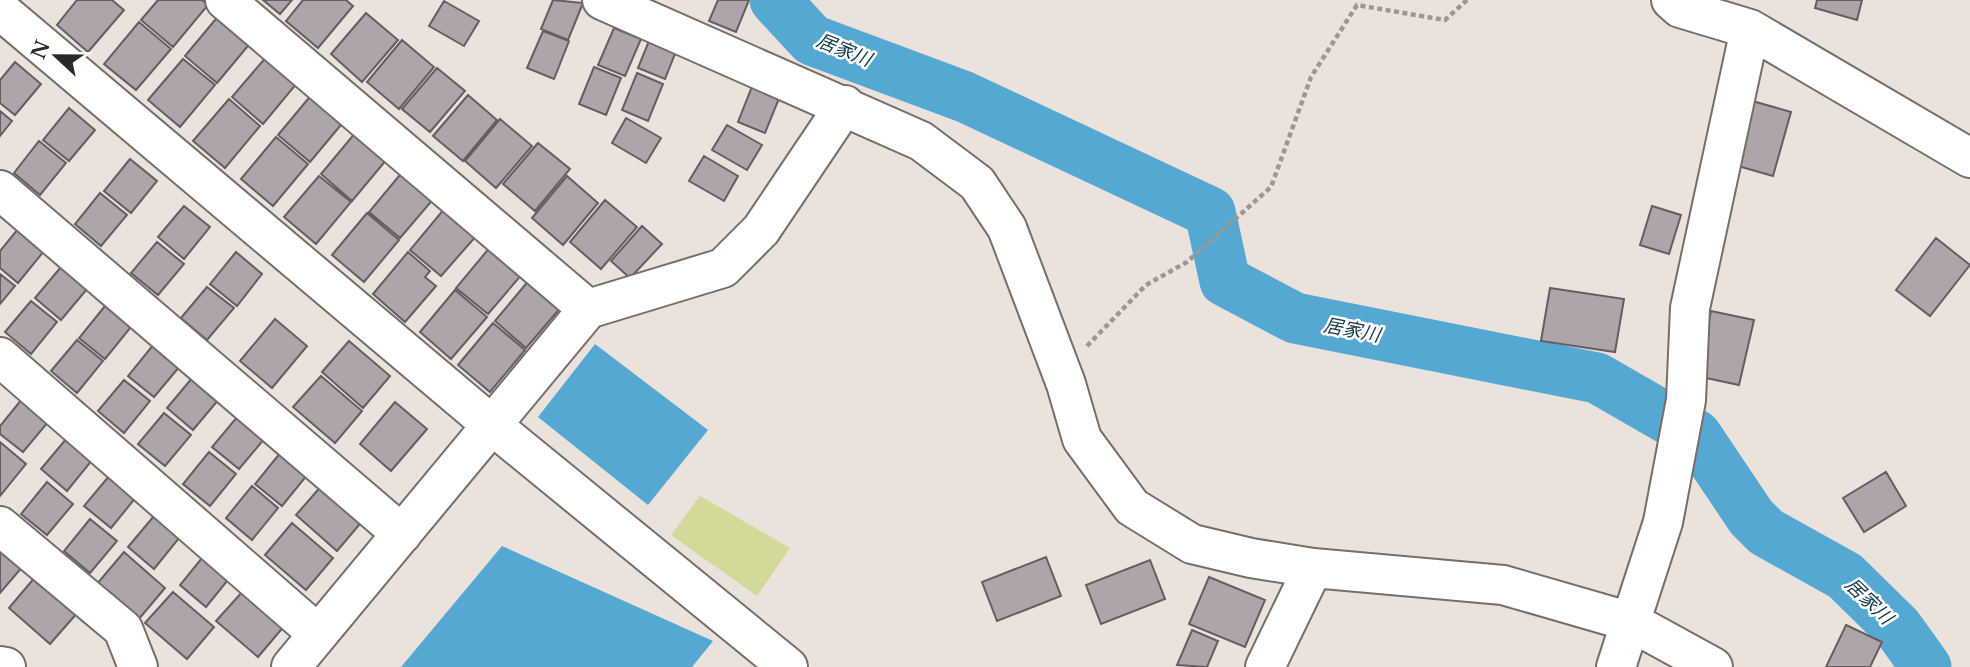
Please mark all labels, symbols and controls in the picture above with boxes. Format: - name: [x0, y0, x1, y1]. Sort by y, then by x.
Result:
- north arrow: [21, 21, 91, 91]
- water label: 居家川: [813, 29, 877, 72]
- text: N: [27, 37, 55, 62]
- water label: 居家川: [1322, 313, 1384, 347]
- water label: 居家川: [1841, 573, 1899, 630]

